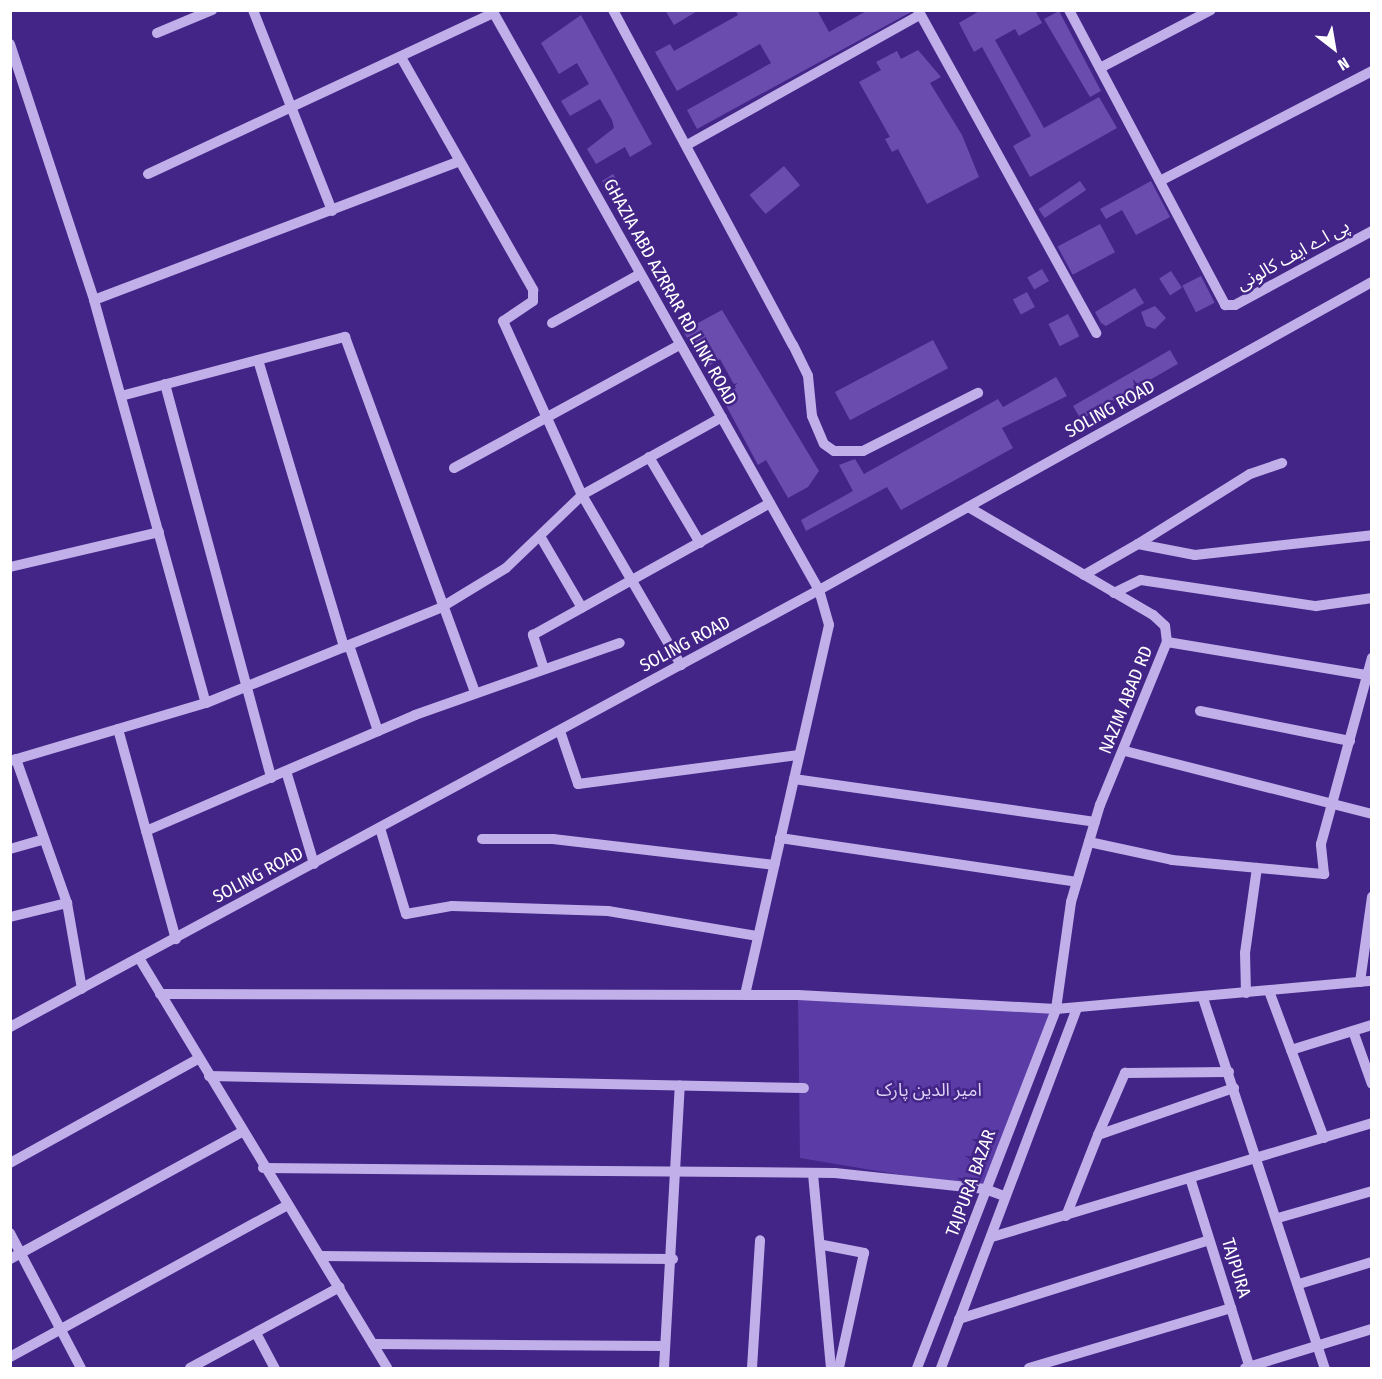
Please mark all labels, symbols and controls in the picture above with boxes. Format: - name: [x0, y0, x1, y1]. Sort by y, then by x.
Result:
- north arrow: [1304, 18, 1364, 78]
- text: N: [1335, 53, 1353, 74]
- street label: GHAZIA ABD AZRRAR RD LINK ROAD: [599, 175, 741, 409]
- street label: پی اے ایف کالونی: [1233, 215, 1353, 295]
- street label: SOLING ROAD: [1061, 376, 1159, 442]
- street label: SOLING ROAD: [636, 611, 734, 677]
- street label: NAZIM ABAD RD: [1095, 643, 1157, 757]
- street label: SOLING ROAD: [209, 842, 307, 908]
- park label: امیر الدین پارک: [876, 1079, 982, 1101]
- street label: TAJPURA BAZAR: [942, 1127, 1000, 1239]
- street label: TAJPURA: [1217, 1236, 1255, 1300]

